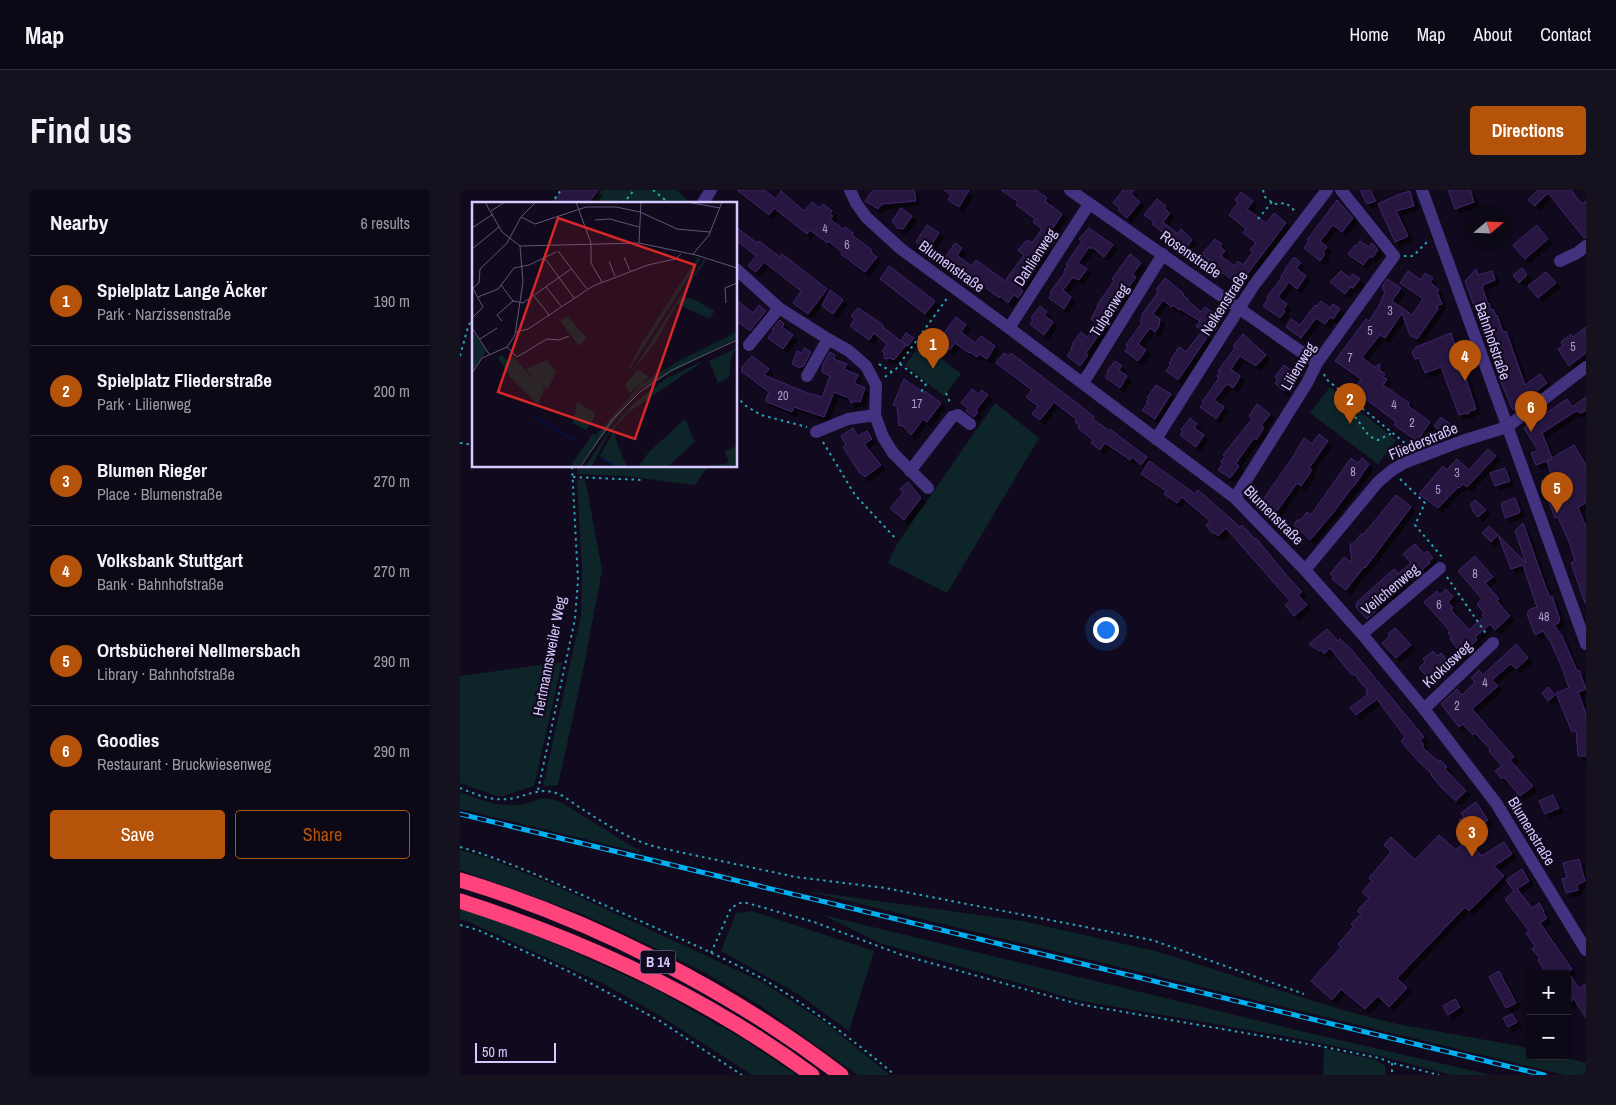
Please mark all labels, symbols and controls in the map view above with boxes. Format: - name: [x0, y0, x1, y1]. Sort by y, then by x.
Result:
- text: Map: [25, 19, 64, 51]
- text: Home: [1349, 22, 1389, 47]
- text: Map: [1417, 22, 1446, 47]
- text: About: [1474, 22, 1512, 47]
- text: Contact: [1540, 22, 1591, 47]
- button: Directions: [1470, 106, 1586, 155]
- text: Find us: [30, 107, 132, 154]
- inset map: [472, 202, 738, 468]
- north arrow: [1466, 205, 1511, 250]
- text: Nearby: [50, 208, 108, 237]
- text: 6 results: [360, 212, 410, 234]
- house number: 4: [822, 221, 828, 237]
- street label: Dahlienweg: [1009, 224, 1062, 290]
- street label: Rosenstraße: [1156, 225, 1226, 283]
- street label: Blumenstraße: [915, 235, 989, 297]
- house number: 6: [844, 237, 850, 253]
- street label: Nelkenstraße: [1195, 266, 1253, 339]
- text: Spielplatz Lange Äcker: [97, 277, 267, 303]
- street label: Tulpenweg: [1084, 279, 1134, 341]
- text: 1: [62, 290, 70, 312]
- text: 190 m: [374, 290, 410, 312]
- street label: Bahnhofstraße: [1470, 299, 1516, 383]
- text: Park · Narzissenstraße: [97, 303, 231, 325]
- house number: 3: [1387, 303, 1393, 319]
- house number: 5: [1367, 323, 1373, 339]
- pin: 1: [917, 328, 949, 369]
- street label: Lilienweg: [1275, 338, 1321, 394]
- house number: 5: [1570, 339, 1576, 355]
- pin: 4: [1449, 340, 1481, 381]
- house number: 7: [1347, 350, 1353, 366]
- text: Spielplatz Fliederstraße: [97, 367, 272, 393]
- text: 2: [62, 380, 70, 402]
- text: 200 m: [374, 380, 410, 402]
- pin: 2: [1334, 383, 1366, 424]
- house number: 20: [778, 388, 788, 404]
- pin: 6: [1515, 391, 1547, 432]
- text: Park · Lilienweg: [97, 393, 191, 415]
- house number: 17: [912, 396, 923, 412]
- house number: 4: [1391, 397, 1397, 413]
- house number: 2: [1409, 415, 1415, 431]
- street label: Fliederstraße: [1385, 417, 1461, 465]
- text: Blumen Rieger: [97, 457, 207, 483]
- house number: 8: [1350, 464, 1356, 480]
- house number: 3: [1454, 465, 1460, 481]
- text: 3: [62, 470, 70, 492]
- text: 270 m: [374, 470, 410, 492]
- pin: 5: [1541, 472, 1573, 513]
- street label: Blumenstraße: [1240, 481, 1309, 550]
- house number: 5: [1435, 482, 1441, 498]
- text: Place · Blumenstraße: [97, 483, 222, 505]
- text: Volksbank Stuttgart: [97, 547, 243, 573]
- street label: Veilchenweg: [1357, 558, 1424, 619]
- text: 4: [62, 560, 70, 582]
- text: 270 m: [374, 560, 410, 582]
- house number: 8: [1472, 566, 1478, 582]
- text: Bank · Bahnhofstraße: [97, 573, 224, 595]
- street label: Hertmannsweiler Weg: [527, 594, 571, 718]
- house number: 6: [1436, 597, 1442, 613]
- house number: 48: [1539, 609, 1549, 625]
- your location: [1093, 617, 1119, 643]
- street label: Krokusweg: [1418, 635, 1477, 692]
- text: Ortsbücherei Nellmersbach: [97, 637, 301, 663]
- text: 5: [62, 650, 70, 672]
- text: 290 m: [374, 650, 410, 672]
- text: Library · Bahnhofstraße: [97, 663, 235, 685]
- house number: 4: [1482, 675, 1488, 691]
- house number: 2: [1454, 698, 1460, 714]
- text: Goodies: [97, 727, 159, 753]
- text: 6: [62, 740, 70, 762]
- text: 290 m: [374, 740, 410, 762]
- text: Restaurant · Bruckwiesenweg: [97, 753, 271, 775]
- street label: Blumenstraße: [1503, 793, 1561, 869]
- button: Save: [50, 810, 225, 859]
- button: Share: [235, 810, 410, 859]
- pin: 3: [1456, 816, 1488, 857]
- road number: B 14: [640, 950, 676, 974]
- map controls: [1526, 970, 1571, 1060]
- button: +: [1526, 970, 1571, 1015]
- button: −: [1526, 1015, 1571, 1060]
- scale bar: [475, 1040, 556, 1063]
- text: 50 m: [482, 1043, 508, 1061]

